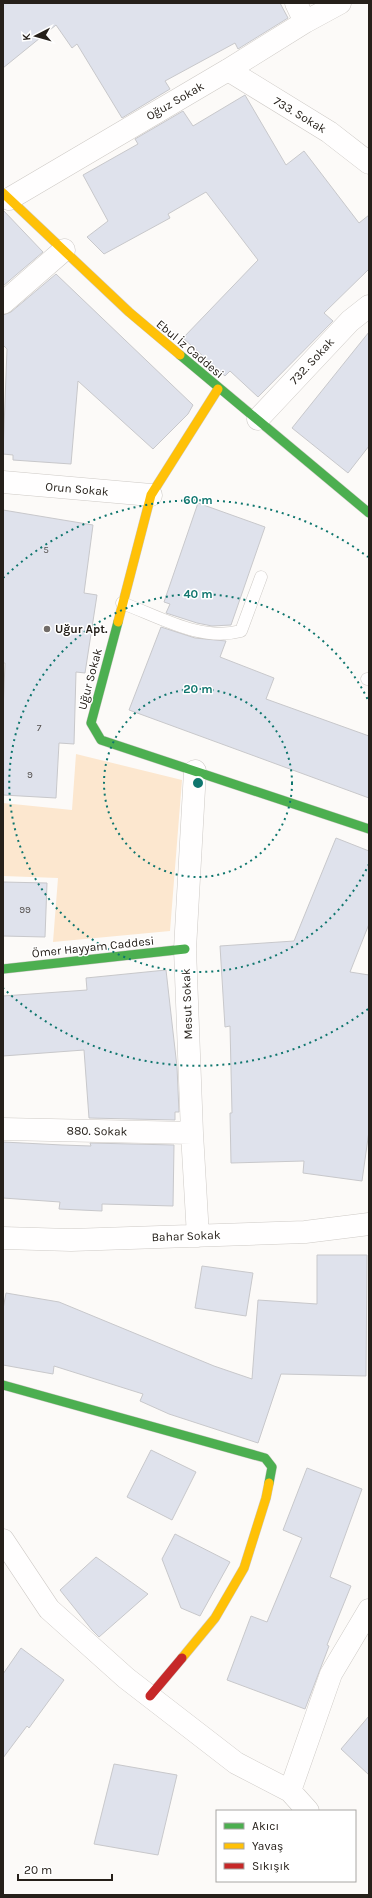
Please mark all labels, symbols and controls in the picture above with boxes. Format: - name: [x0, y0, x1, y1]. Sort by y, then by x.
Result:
- north arrow: [16, 16, 56, 56]
- text: K: [20, 32, 33, 41]
- street label: Oğuz Sokak: [144, 79, 207, 123]
- street label: 733. Sokak: [271, 94, 329, 136]
- street label: Ebul İz Caddesi: [154, 317, 226, 381]
- street label: 732. Sokak: [287, 335, 337, 387]
- street label: Orun Sokak: [45, 479, 109, 499]
- text: 60 m: [183, 493, 213, 507]
- house number: 5: [43, 544, 49, 556]
- text: 40 m: [183, 587, 213, 601]
- place label: Uğur Apt.: [55, 622, 108, 636]
- marker: Uğur Apt.: [42, 624, 52, 634]
- street label: Uğur Sokak: [75, 647, 105, 711]
- text: 20 m: [183, 682, 213, 696]
- house number: 7: [37, 722, 42, 734]
- house number: 9: [27, 769, 33, 781]
- centre of rings: [191, 776, 205, 790]
- house number: 99: [19, 904, 31, 916]
- street label: Ömer Hayyam Caddesi: [31, 934, 155, 960]
- street label: Mesut Sokak: [179, 968, 195, 1040]
- street label: 880. Sokak: [66, 1123, 128, 1139]
- street label: Bahar Sokak: [151, 1228, 221, 1244]
- legend: [216, 1810, 356, 1882]
- text: Akıcı: [252, 1819, 279, 1833]
- text: Yavaş: [252, 1839, 283, 1853]
- scale bar: [18, 1856, 112, 1882]
- text: Sıkışık: [252, 1859, 290, 1873]
- text: 20 m: [24, 1863, 52, 1877]

